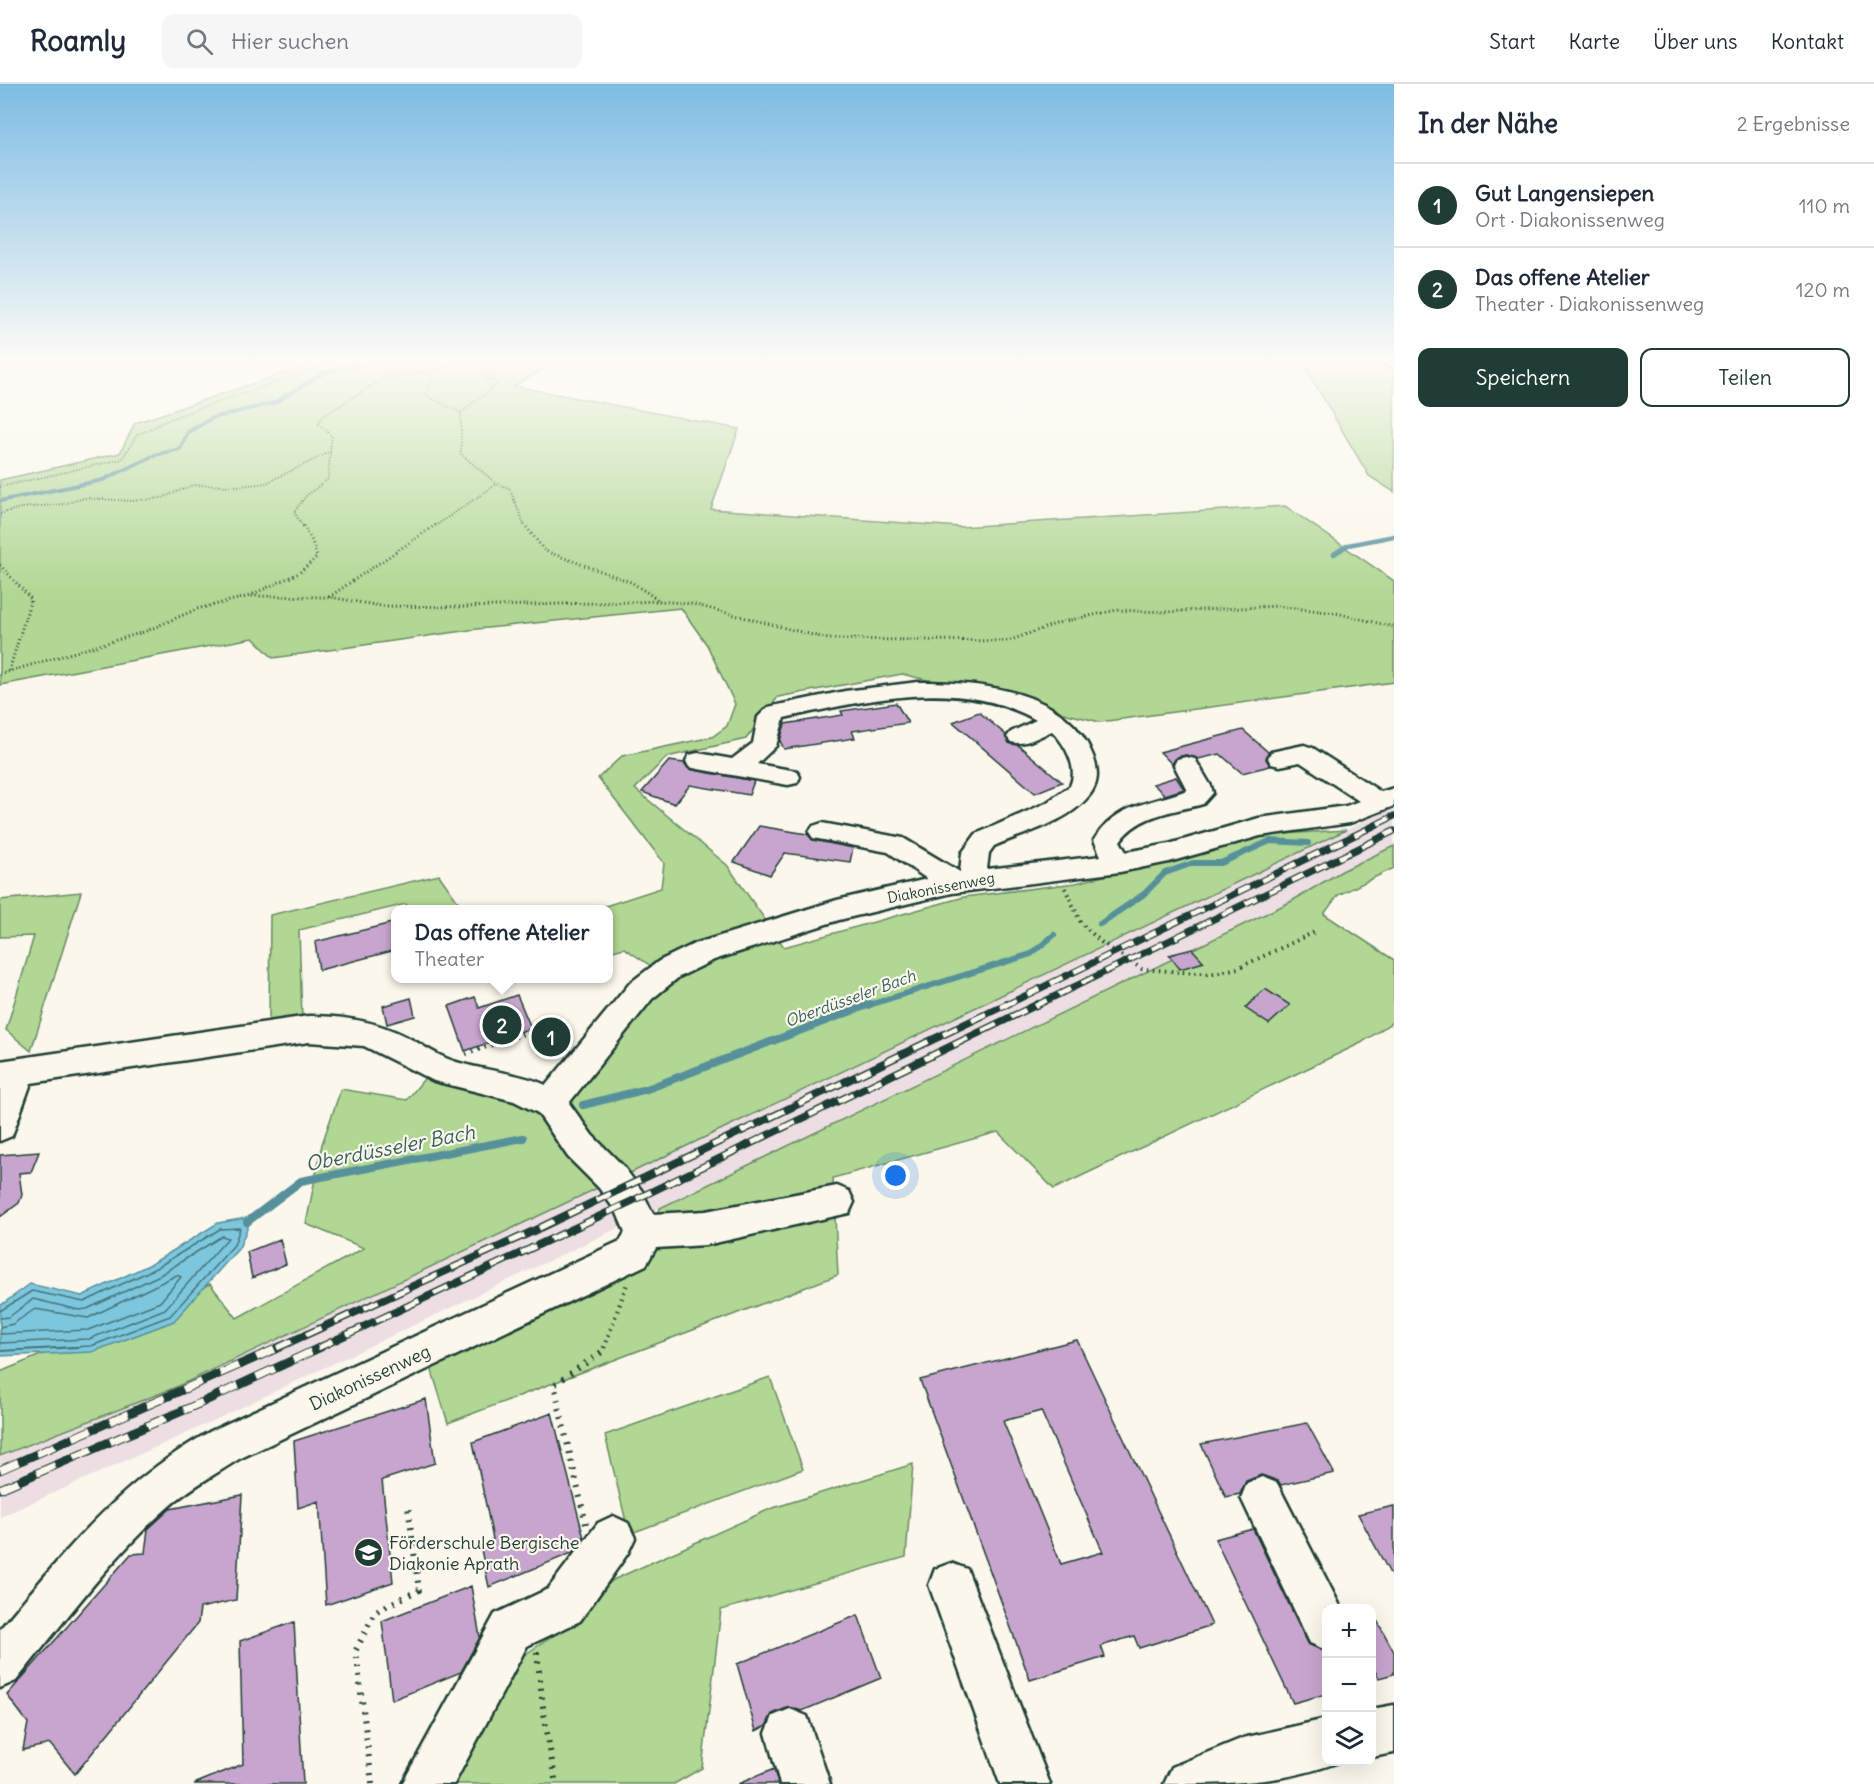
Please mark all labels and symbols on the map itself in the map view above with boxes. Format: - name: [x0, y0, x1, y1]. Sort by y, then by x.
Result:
- street label: Diakonissenweg: [886, 868, 996, 907]
- water label: Oberdüsseler Bach: [782, 965, 919, 1031]
- pin: 2: [482, 1002, 522, 1048]
- pin: 1: [532, 1014, 570, 1060]
- water label: Oberdüsseler Bach: [303, 1119, 477, 1176]
- your location: [881, 1161, 910, 1190]
- street label: Diakonissenweg: [306, 1339, 434, 1416]
- place label: Förderschule Bergische Diakonie Aprath: [389, 1531, 580, 1575]
- school or university icon: Förderschule Bergische Diakonie Aprath: [352, 1537, 384, 1569]

